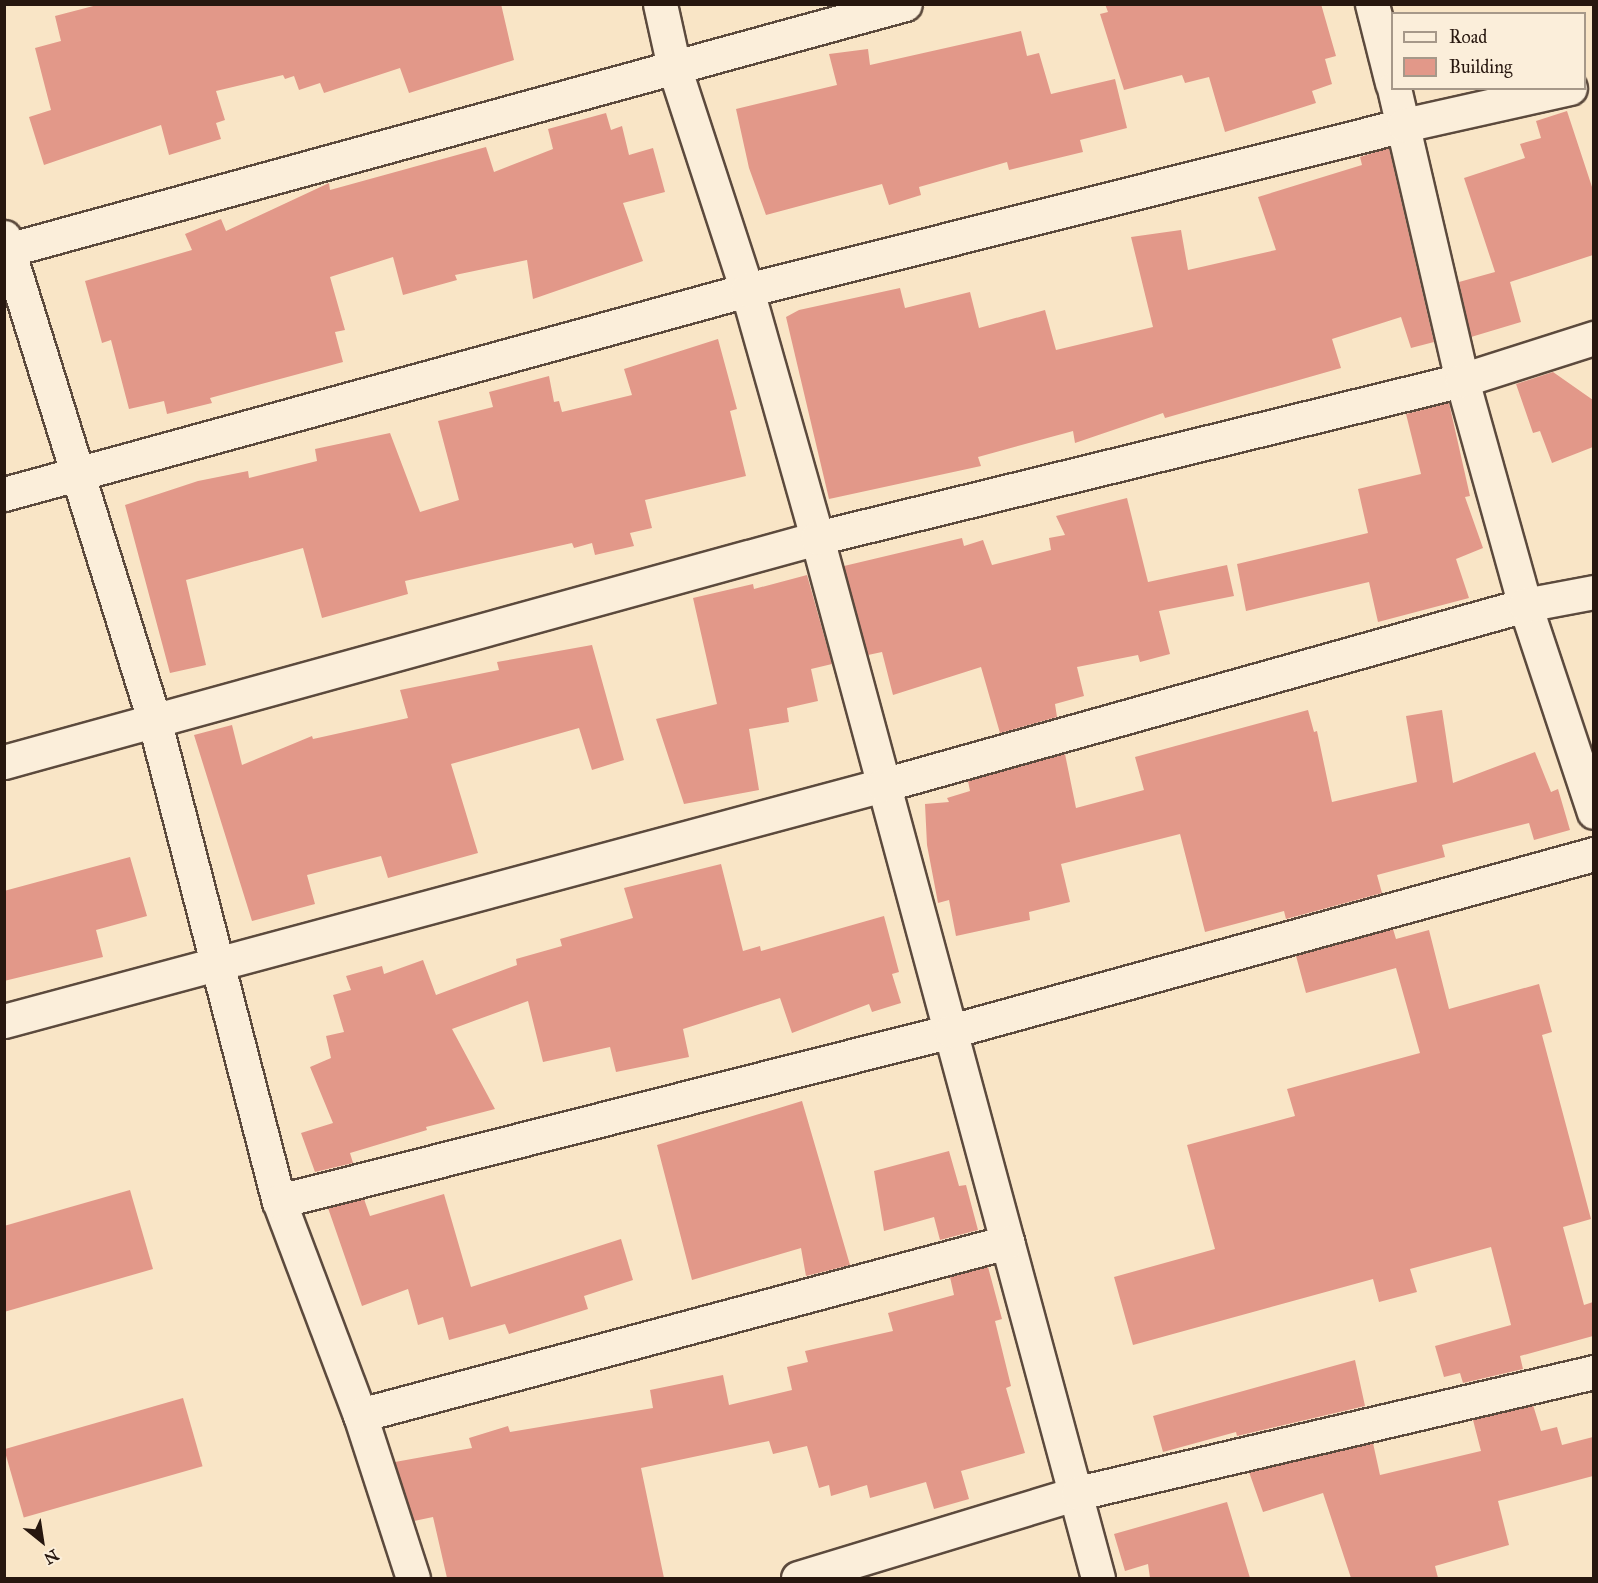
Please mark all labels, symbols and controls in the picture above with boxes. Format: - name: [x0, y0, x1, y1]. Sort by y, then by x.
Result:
- legend: [1391, 12, 1586, 90]
- text: Road: [1449, 26, 1487, 48]
- text: Building: [1449, 56, 1512, 78]
- north arrow: [12, 1511, 72, 1571]
- text: N: [41, 1545, 62, 1569]

